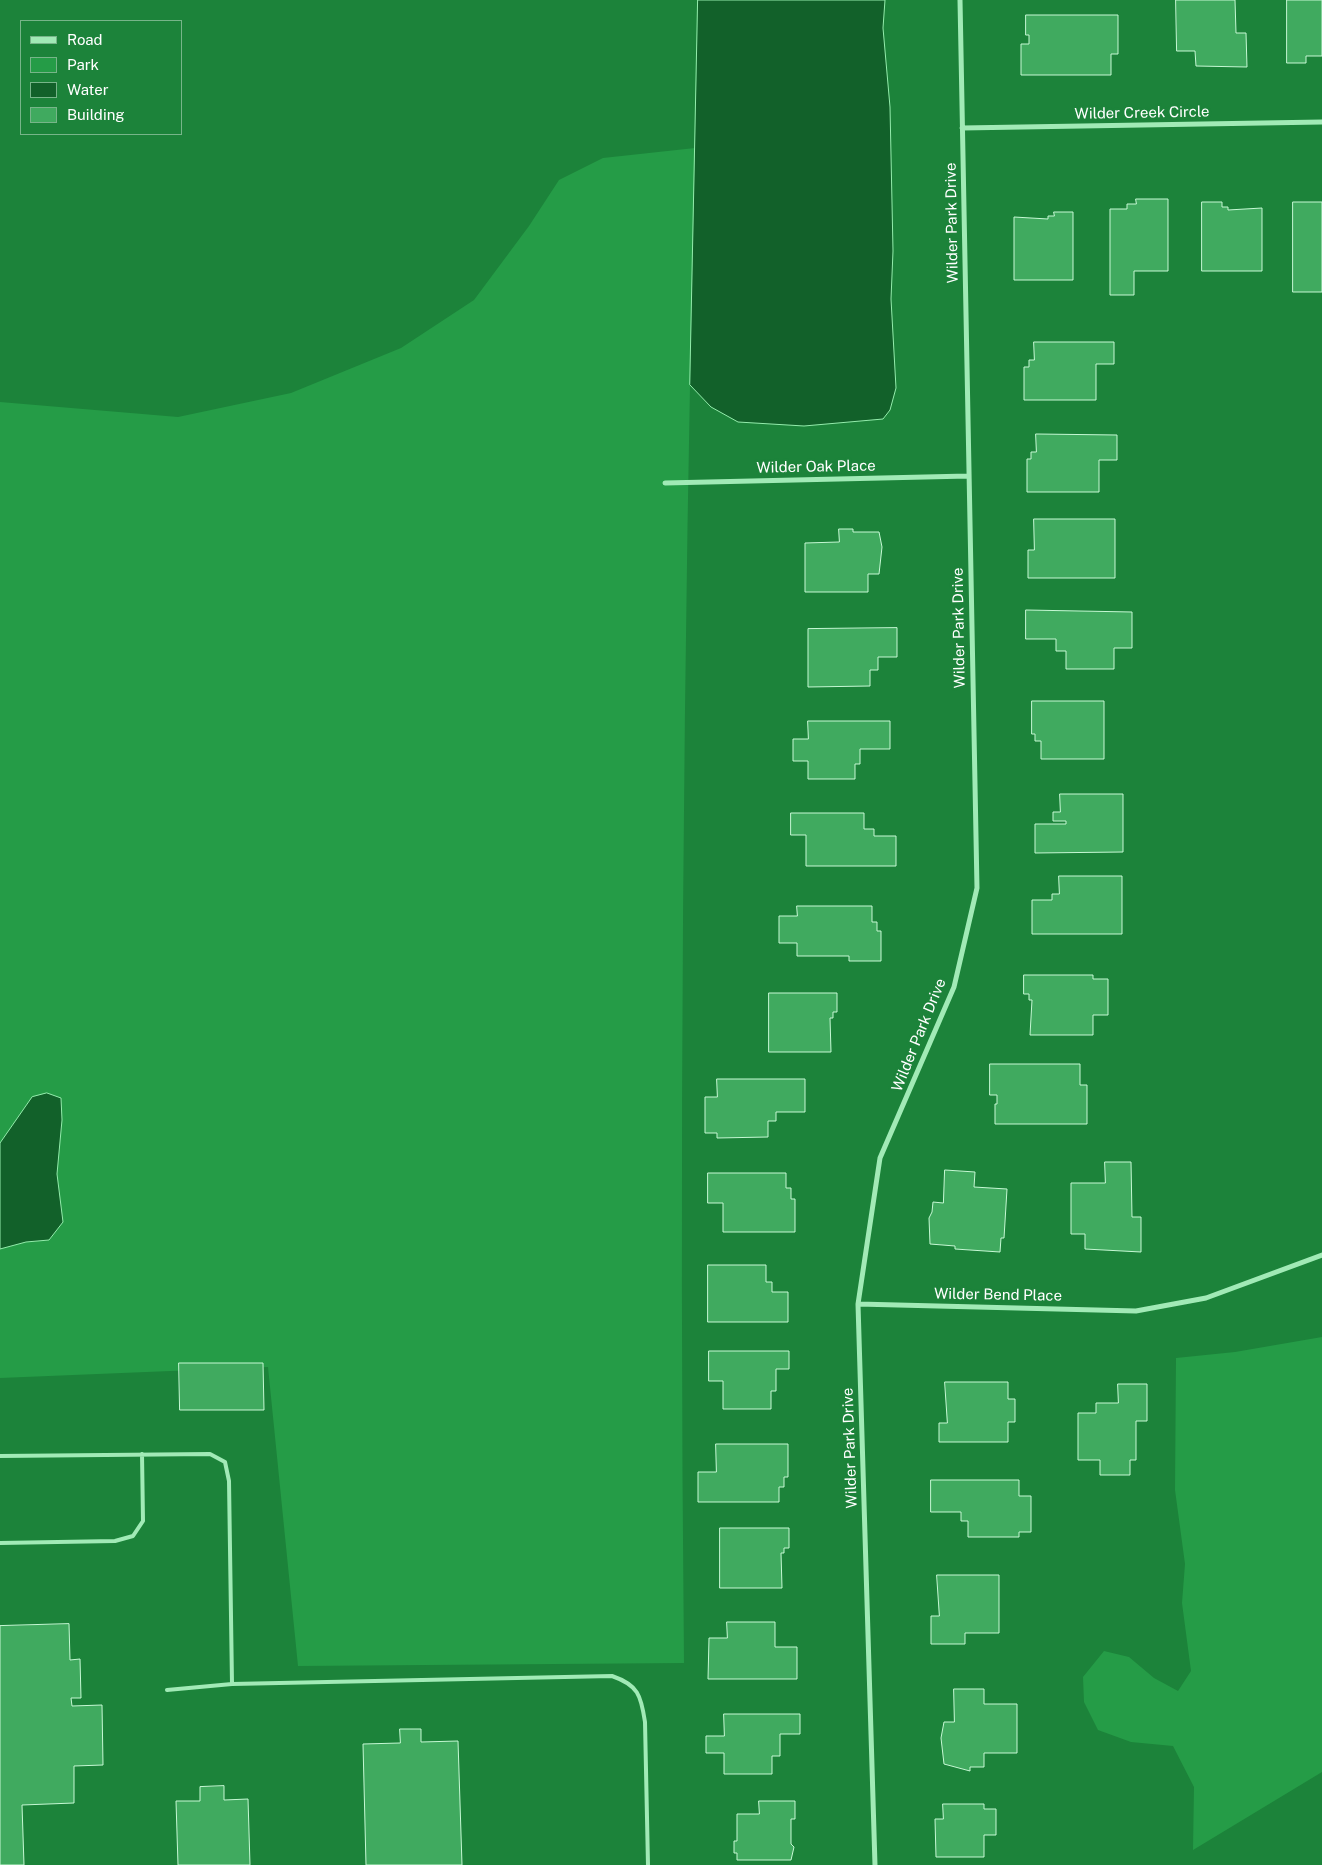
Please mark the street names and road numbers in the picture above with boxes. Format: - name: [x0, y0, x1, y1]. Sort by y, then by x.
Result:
- street label: Wilder Creek Circle: [1074, 103, 1210, 123]
- street label: Wilder Park Drive: [942, 162, 962, 284]
- street label: Wilder Oak Place: [756, 457, 876, 477]
- street label: Wilder Park Drive: [949, 567, 969, 689]
- street label: Wilder Park Drive: [888, 976, 950, 1094]
- street label: Wilder Bend Place: [934, 1285, 1062, 1305]
- street label: Wilder Park Drive: [839, 1387, 861, 1509]

